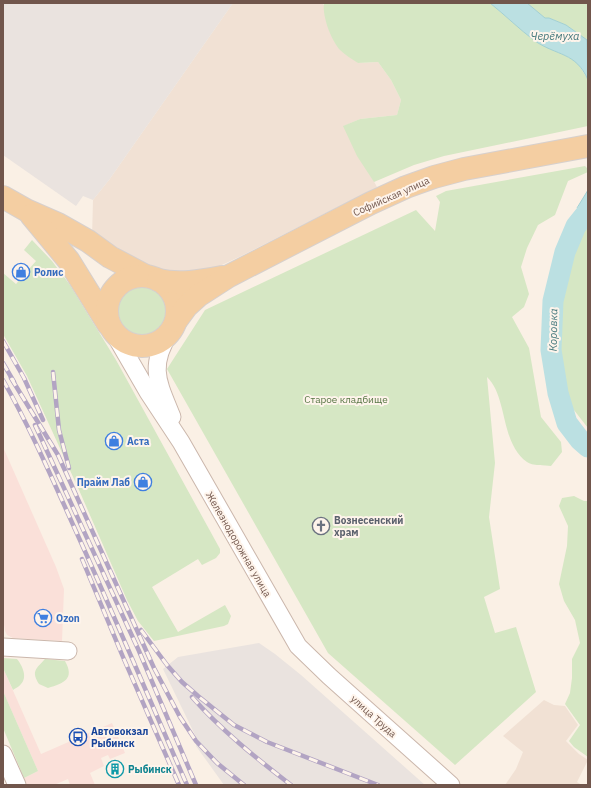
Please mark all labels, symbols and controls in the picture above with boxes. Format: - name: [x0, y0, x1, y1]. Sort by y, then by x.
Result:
- water label: Черёмуха: [531, 29, 579, 43]
- street label: Софийская улица: [351, 174, 432, 219]
- shop icon: Ролис: [11, 262, 31, 282]
- place label: Ролис: [34, 266, 63, 279]
- water label: Коровка: [546, 308, 560, 352]
- park label: Старое кладбище: [304, 393, 388, 406]
- shop icon: Аста: [104, 431, 124, 451]
- place label: Аста: [127, 435, 150, 448]
- shop icon: Прайм Лаб: [133, 472, 153, 492]
- place label: Прайм Лаб: [77, 476, 130, 489]
- street label: Железнодорожная улица: [203, 489, 274, 600]
- place label: Вознесенский храм: [334, 514, 403, 539]
- church icon: Вознесенский храм: [311, 516, 331, 536]
- supermarket icon: Ozon: [33, 608, 53, 628]
- place label: Ozon: [56, 612, 80, 625]
- street label: улица Труда: [348, 692, 400, 741]
- place label: Автовокзал Рыбинск: [91, 725, 148, 750]
- bus stop icon: Автовокзал Рыбинск: [68, 727, 88, 747]
- building icon: Рыбинск: [105, 759, 125, 779]
- place label: Рыбинск: [128, 763, 172, 776]

